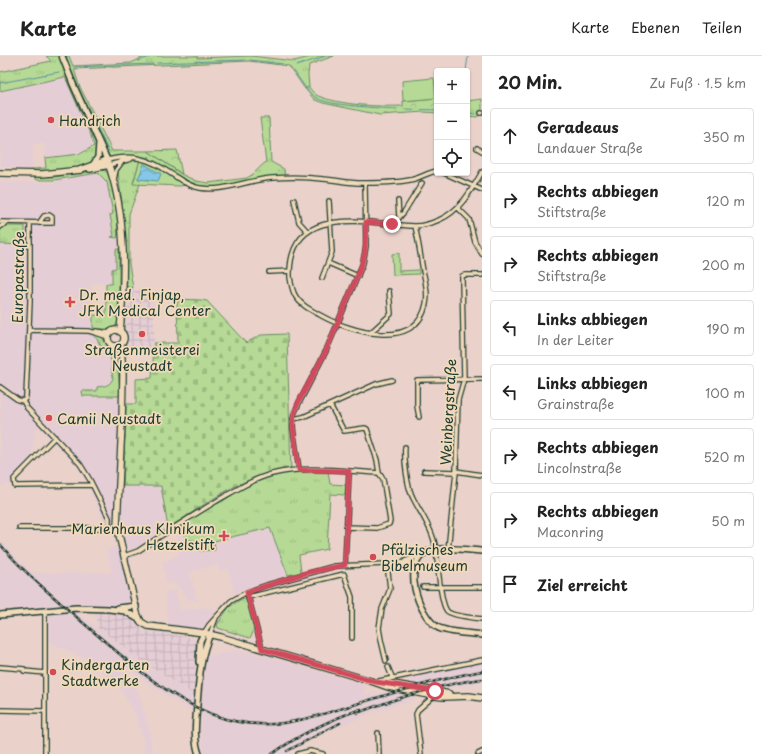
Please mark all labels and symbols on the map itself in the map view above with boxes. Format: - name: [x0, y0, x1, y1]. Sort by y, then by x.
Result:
- place label: Handrich: [59, 110, 121, 131]
- marker: Handrich: [46, 115, 56, 125]
- route end: [383, 215, 401, 233]
- street label: Europastraße: [7, 231, 29, 323]
- place label: Dr. med. Finjap, JFK Medical Center: [79, 284, 211, 321]
- marker: Dr. med. Finjap, JFK Medical Center: [64, 296, 76, 308]
- marker: Straßenmeisterei Neustadt: [137, 329, 147, 339]
- place label: Straßenmeisterei Neustadt: [84, 339, 200, 376]
- street label: Weinbergstraße: [435, 358, 461, 466]
- place label: Camii Neustadt: [57, 408, 161, 429]
- marker: Camii Neustadt: [44, 413, 54, 423]
- place label: Marienhaus Klinikum Hetzelstift: [72, 518, 215, 555]
- marker: Marienhaus Klinikum Hetzelstift: [218, 530, 230, 542]
- place label: Pfälzisches Bibelmuseum: [381, 539, 468, 576]
- marker: Pfälzisches Bibelmuseum: [368, 552, 378, 562]
- place label: Kindergarten Stadtwerke: [61, 654, 149, 691]
- marker: Kindergarten Stadtwerke: [48, 667, 58, 677]
- route start: [426, 682, 444, 700]

